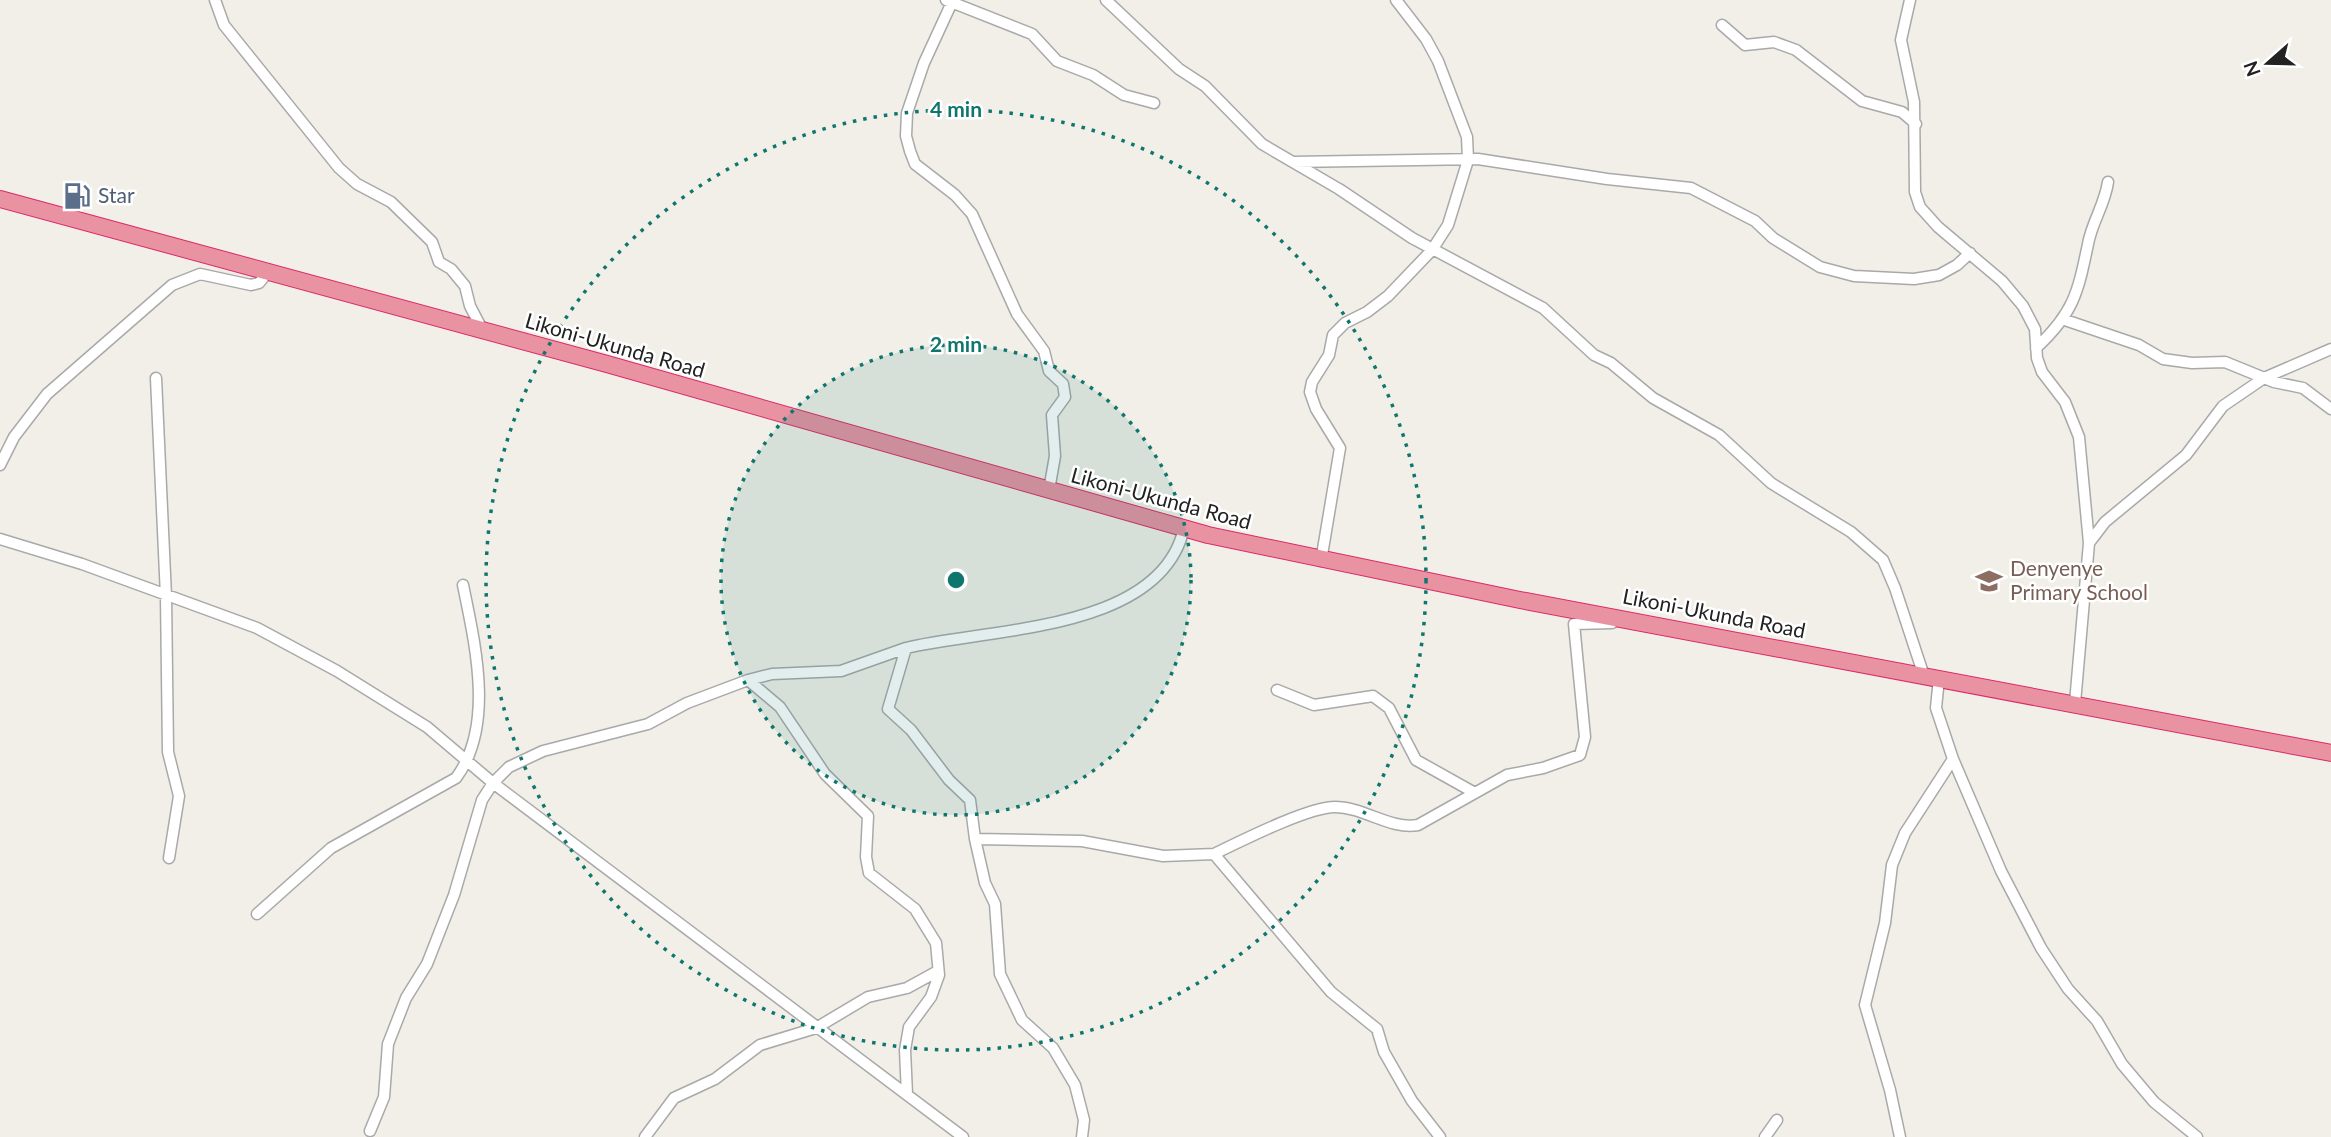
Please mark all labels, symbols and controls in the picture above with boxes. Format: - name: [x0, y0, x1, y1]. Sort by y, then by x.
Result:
- north arrow: [2233, 28, 2303, 98]
- text: N: [2238, 58, 2265, 80]
- text: 4 min: [930, 96, 982, 121]
- fuel station icon: Star: [62, 181, 92, 211]
- place label: Star: [98, 182, 135, 207]
- street label: Likoni-Ukunda Road: [523, 307, 708, 382]
- text: 2 min: [930, 331, 982, 356]
- street label: Likoni-Ukunda Road: [1068, 461, 1254, 534]
- place label: Denyenye Primary School: [2010, 555, 2148, 604]
- school or university icon: Denyenye Primary School: [1974, 566, 2004, 596]
- centre of rings: [944, 568, 968, 592]
- street label: Likoni-Ukunda Road: [1621, 583, 1808, 643]

